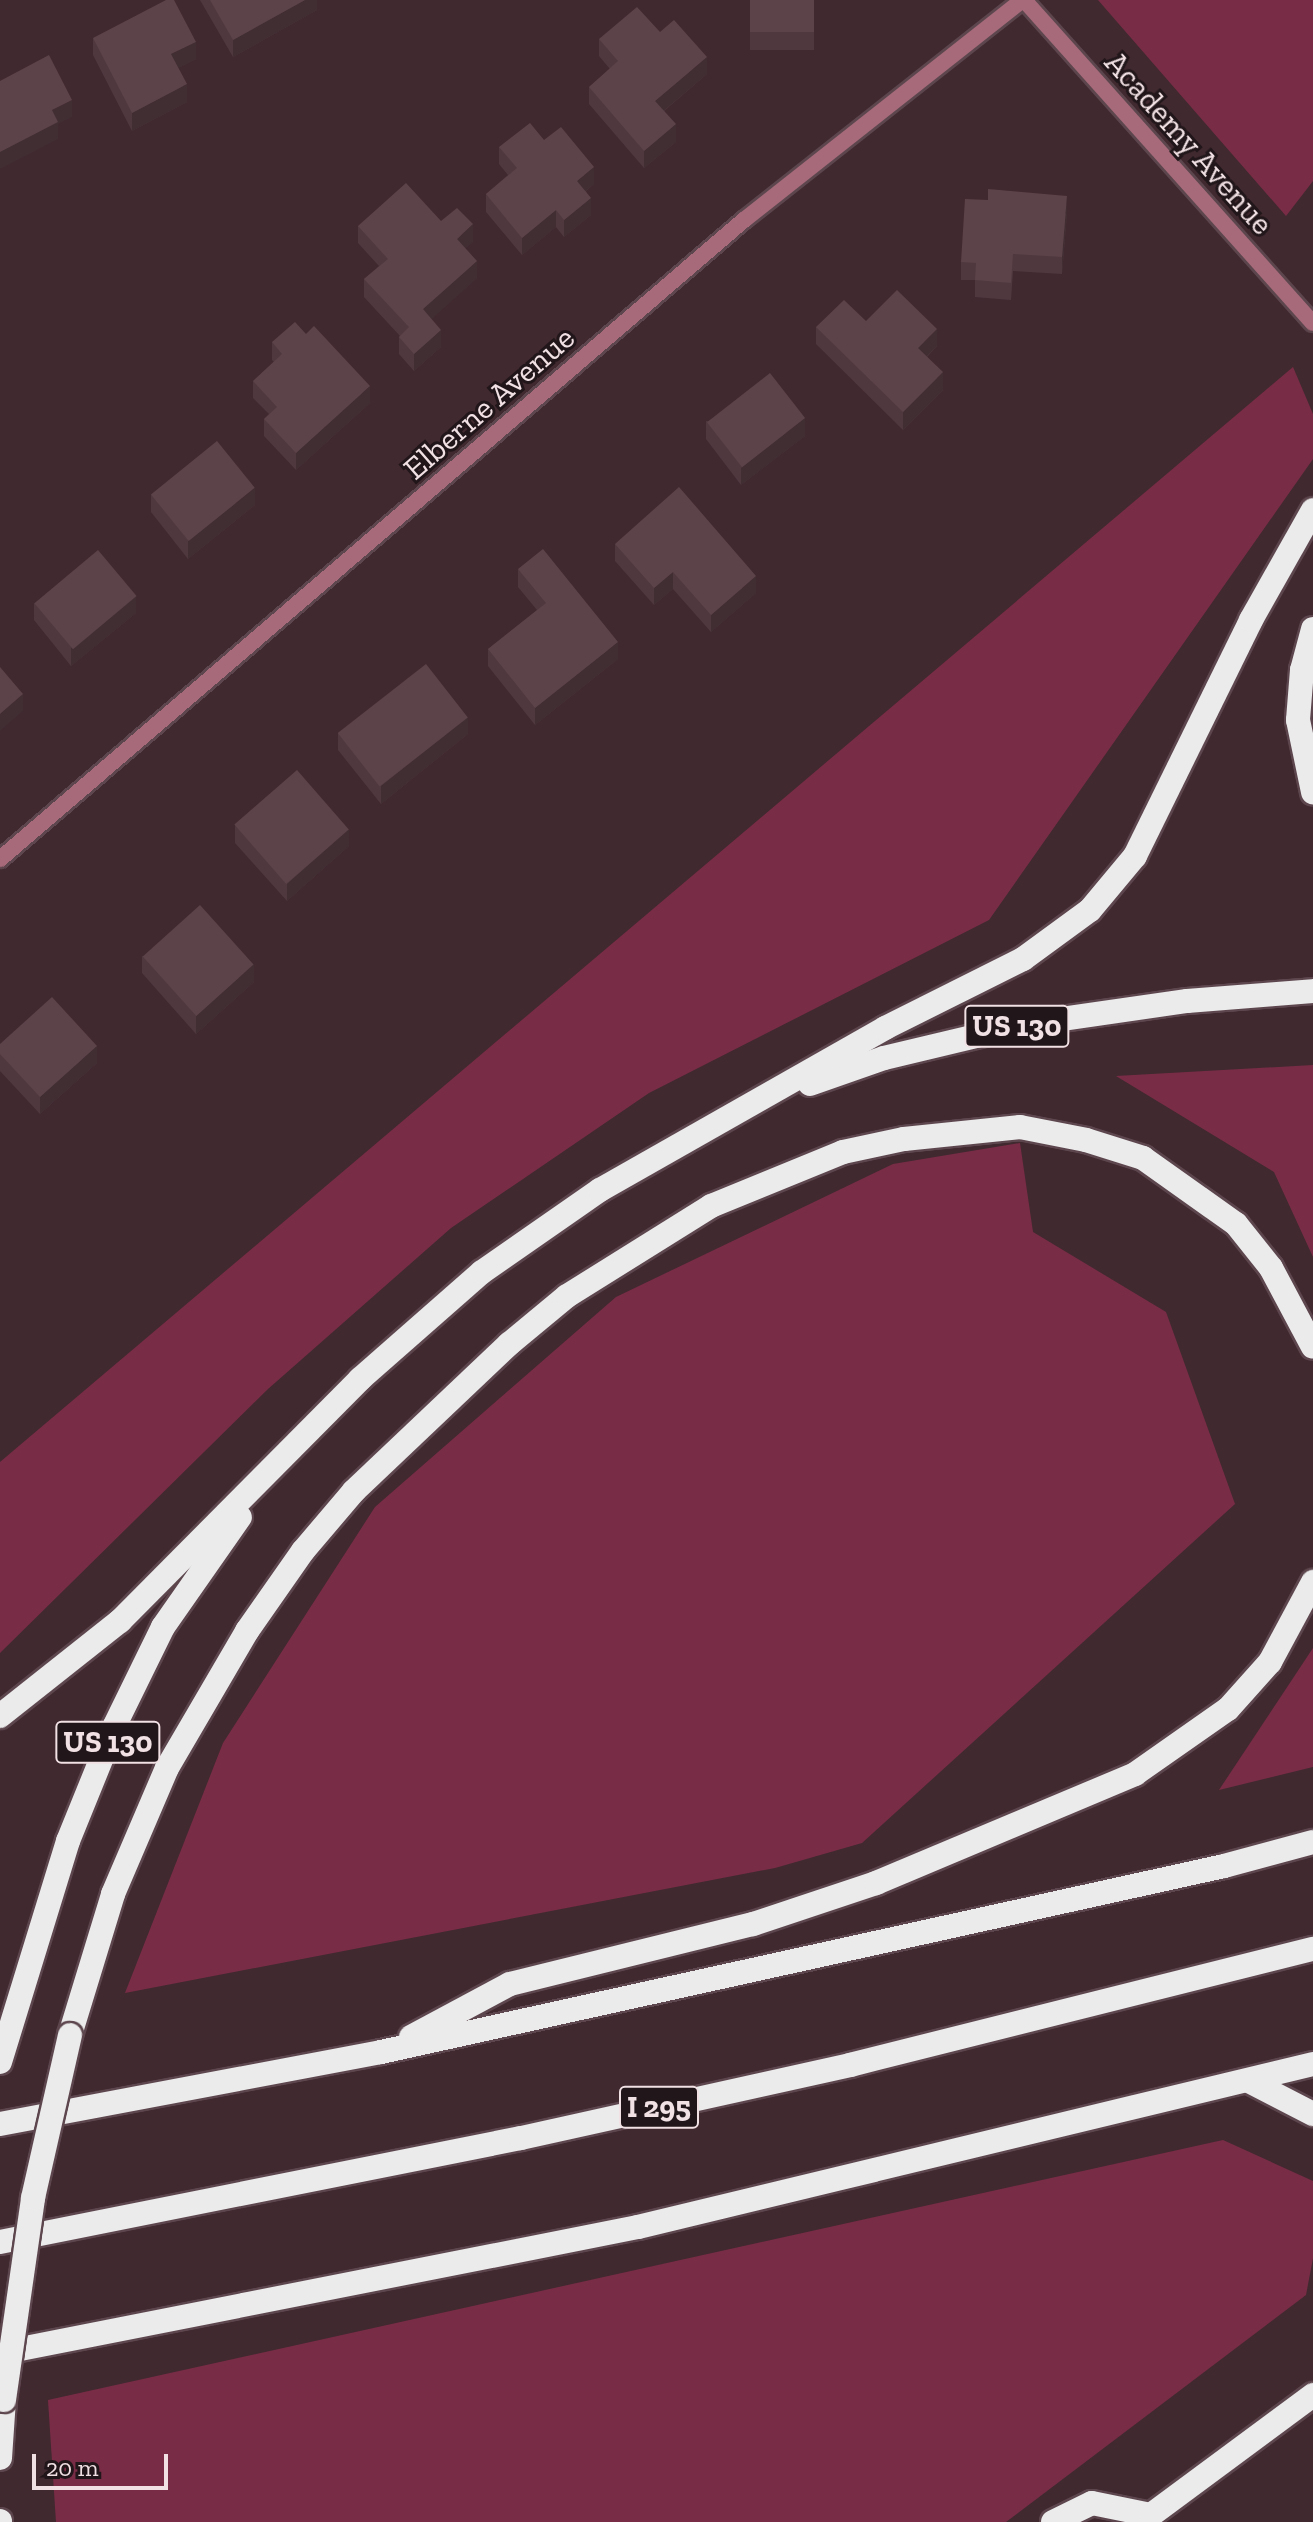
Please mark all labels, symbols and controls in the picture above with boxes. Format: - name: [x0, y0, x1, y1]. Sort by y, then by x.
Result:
- street label: Academy Avenue: [1096, 43, 1282, 243]
- street label: Elberne Avenue: [395, 318, 583, 488]
- road number: US 130: [963, 1000, 1071, 1052]
- road number: US 130: [54, 1716, 162, 1768]
- road number: I 295: [619, 2081, 699, 2133]
- scale bar: [36, 2438, 172, 2488]
- text: 20 m: [46, 2453, 98, 2482]

